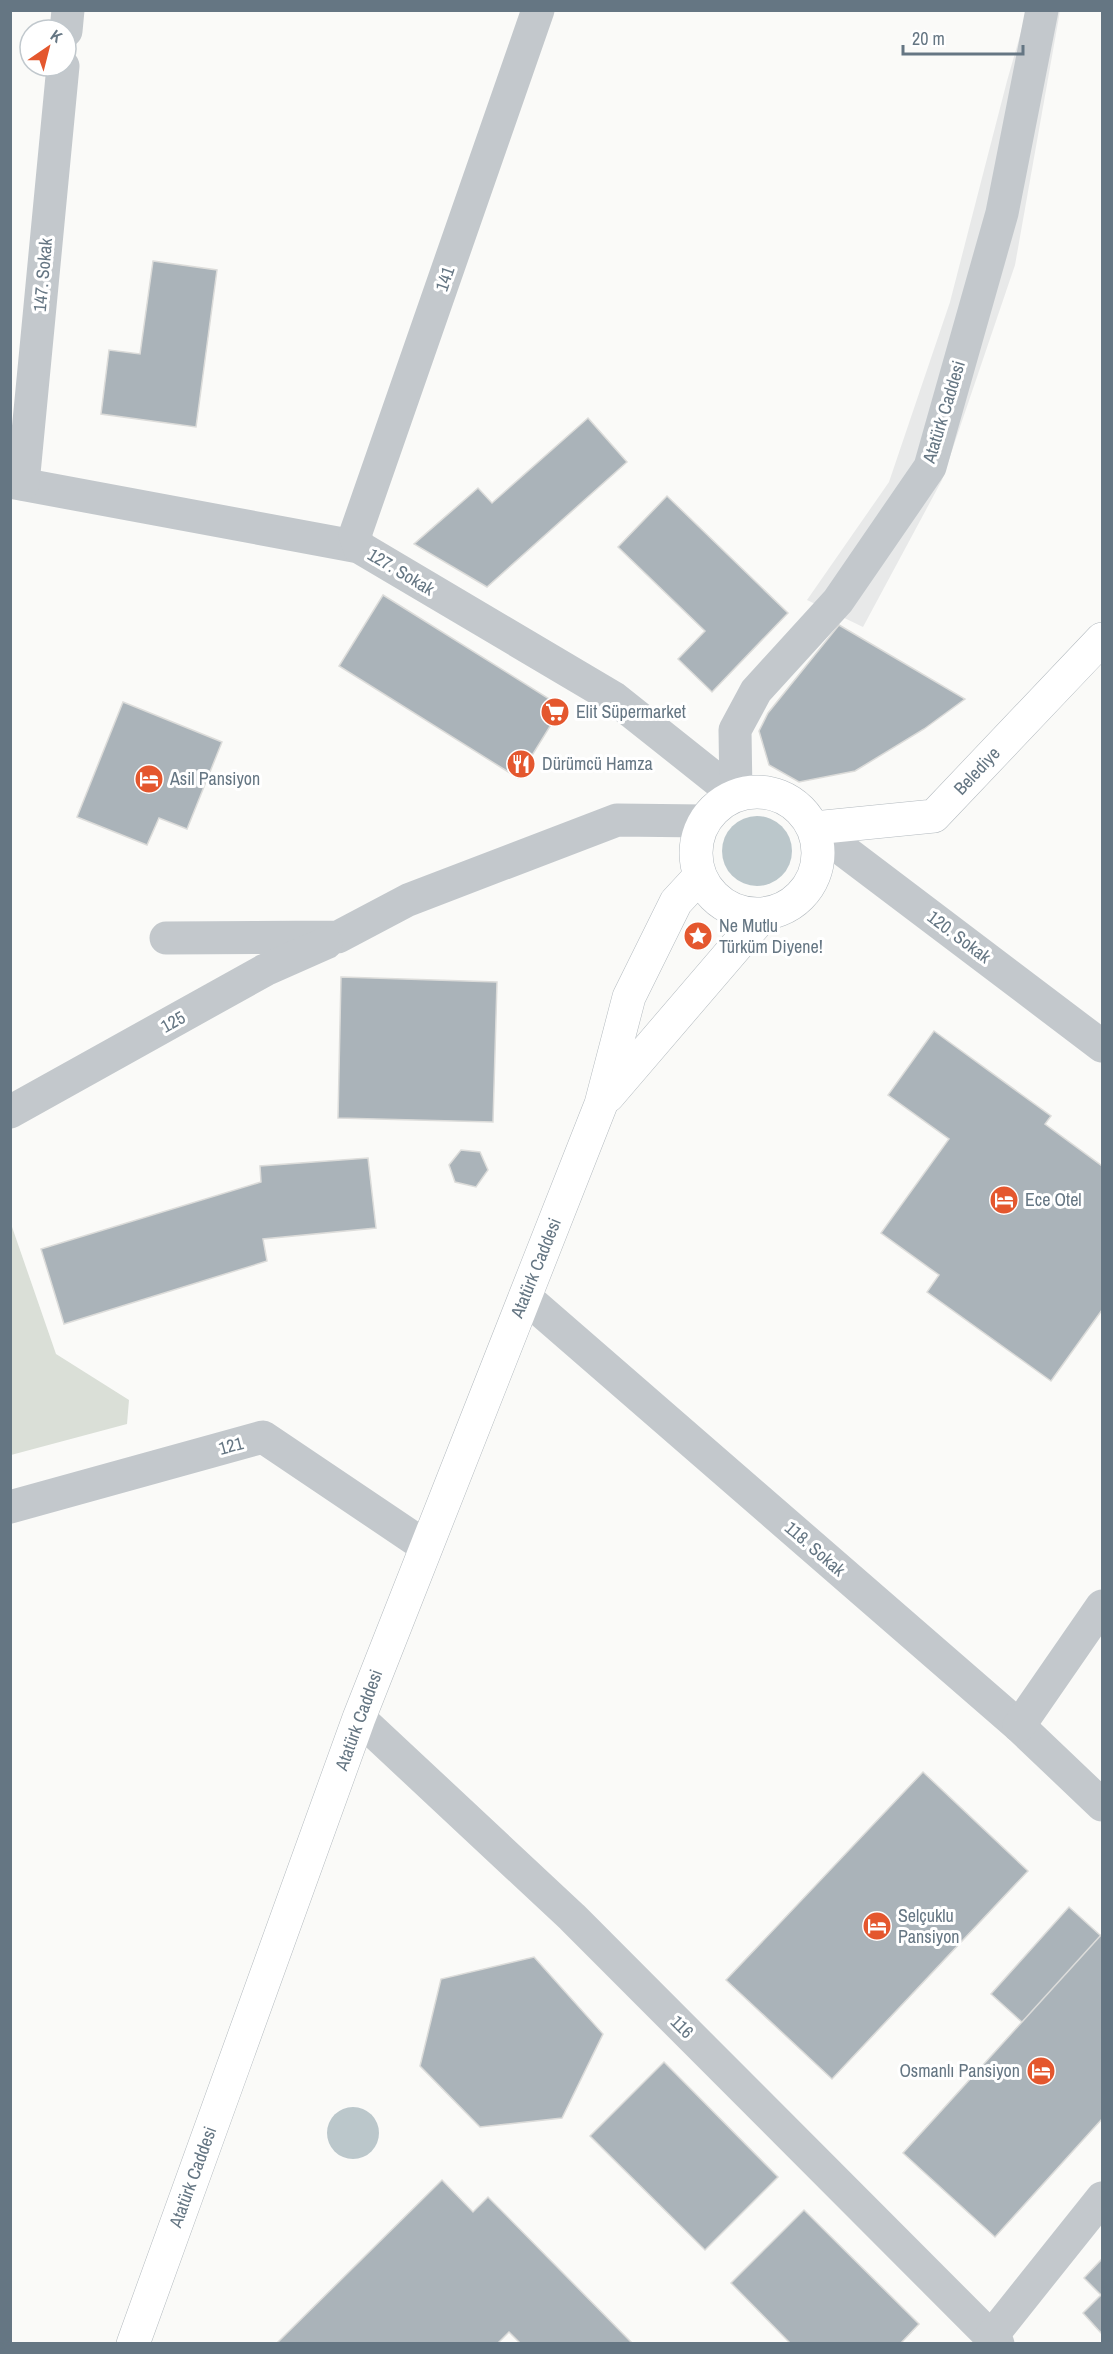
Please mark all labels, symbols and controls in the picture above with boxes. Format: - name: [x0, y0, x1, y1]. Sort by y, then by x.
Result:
- north arrow: [18, 18, 78, 78]
- scale bar: [903, 18, 1023, 56]
- text: K: [46, 24, 67, 48]
- text: 20 m: [912, 26, 945, 51]
- street label: 147. Sokak: [27, 236, 58, 313]
- street label: 141: [429, 262, 461, 295]
- street label: Atatürk Caddesi: [916, 358, 971, 467]
- street label: 127. Sokak: [363, 542, 440, 602]
- supermarket icon: Elit Süpermarket: [539, 696, 571, 728]
- place label: Elit Süpermarket: [576, 699, 686, 724]
- street label: Belediye: [948, 741, 1005, 800]
- restaurant icon: Dürümcü Hamza: [505, 748, 537, 780]
- place label: Dürümcü Hamza: [542, 751, 653, 776]
- hotel icon: Asil Pansiyon: [133, 763, 165, 795]
- place label: Asil Pansiyon: [169, 766, 260, 791]
- street label: 120. Sokak: [922, 904, 997, 969]
- place label: Ne Mutlu Türküm Diyene!: [719, 913, 823, 959]
- place icon: Ne Mutlu Türküm Diyene!: [682, 920, 714, 952]
- street label: 125: [156, 1005, 190, 1038]
- hotel icon: Ece Otel: [988, 1184, 1020, 1216]
- place label: Ece Otel: [1025, 1187, 1082, 1212]
- street label: Atatürk Caddesi: [504, 1214, 567, 1322]
- street label: 121: [216, 1430, 247, 1461]
- street label: 118. Sokak: [780, 1515, 851, 1582]
- street label: Atatürk Caddesi: [328, 1666, 388, 1775]
- place label: Selçuklu Pansiyon: [898, 1903, 960, 1949]
- hotel icon: Selçuklu Pansiyon: [861, 1910, 893, 1942]
- street label: 116: [665, 2009, 700, 2044]
- hotel icon: Osmanlı Pansiyon: [1025, 2055, 1057, 2087]
- place label: Osmanlı Pansiyon: [899, 2058, 1020, 2083]
- street label: Atatürk Caddesi: [162, 2123, 222, 2232]

